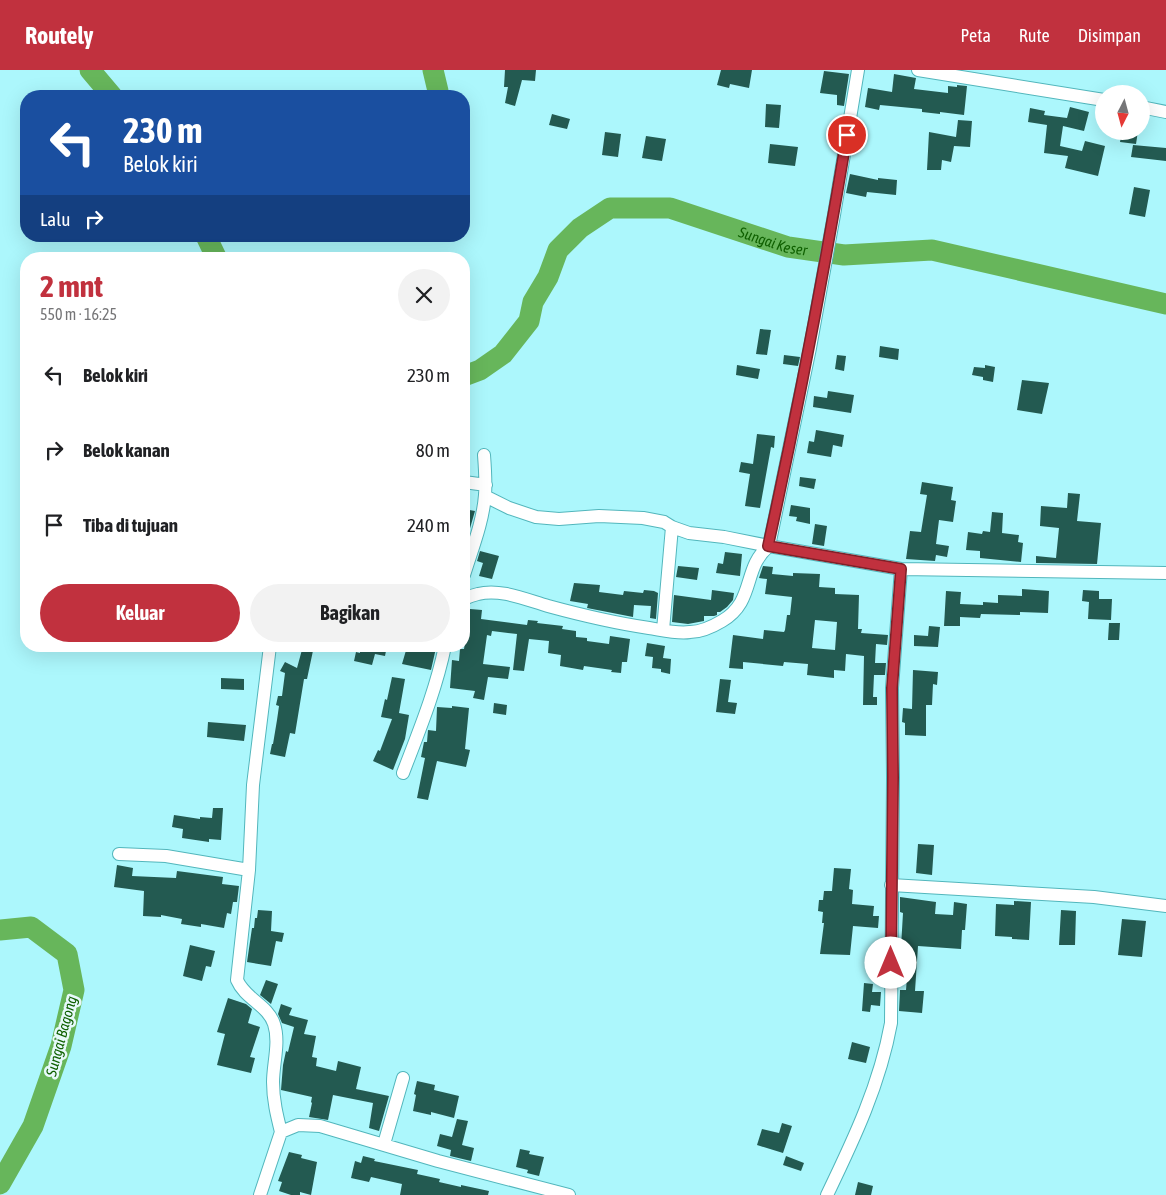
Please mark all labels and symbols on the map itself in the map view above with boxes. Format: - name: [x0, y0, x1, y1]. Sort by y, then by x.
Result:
- north arrow: [1095, 85, 1150, 140]
- pin: [826, 114, 868, 156]
- water label: Sungai Keser: [736, 223, 809, 258]
- position arrow: [864, 936, 916, 988]
- water label: Sungai Bagong: [42, 994, 80, 1079]

